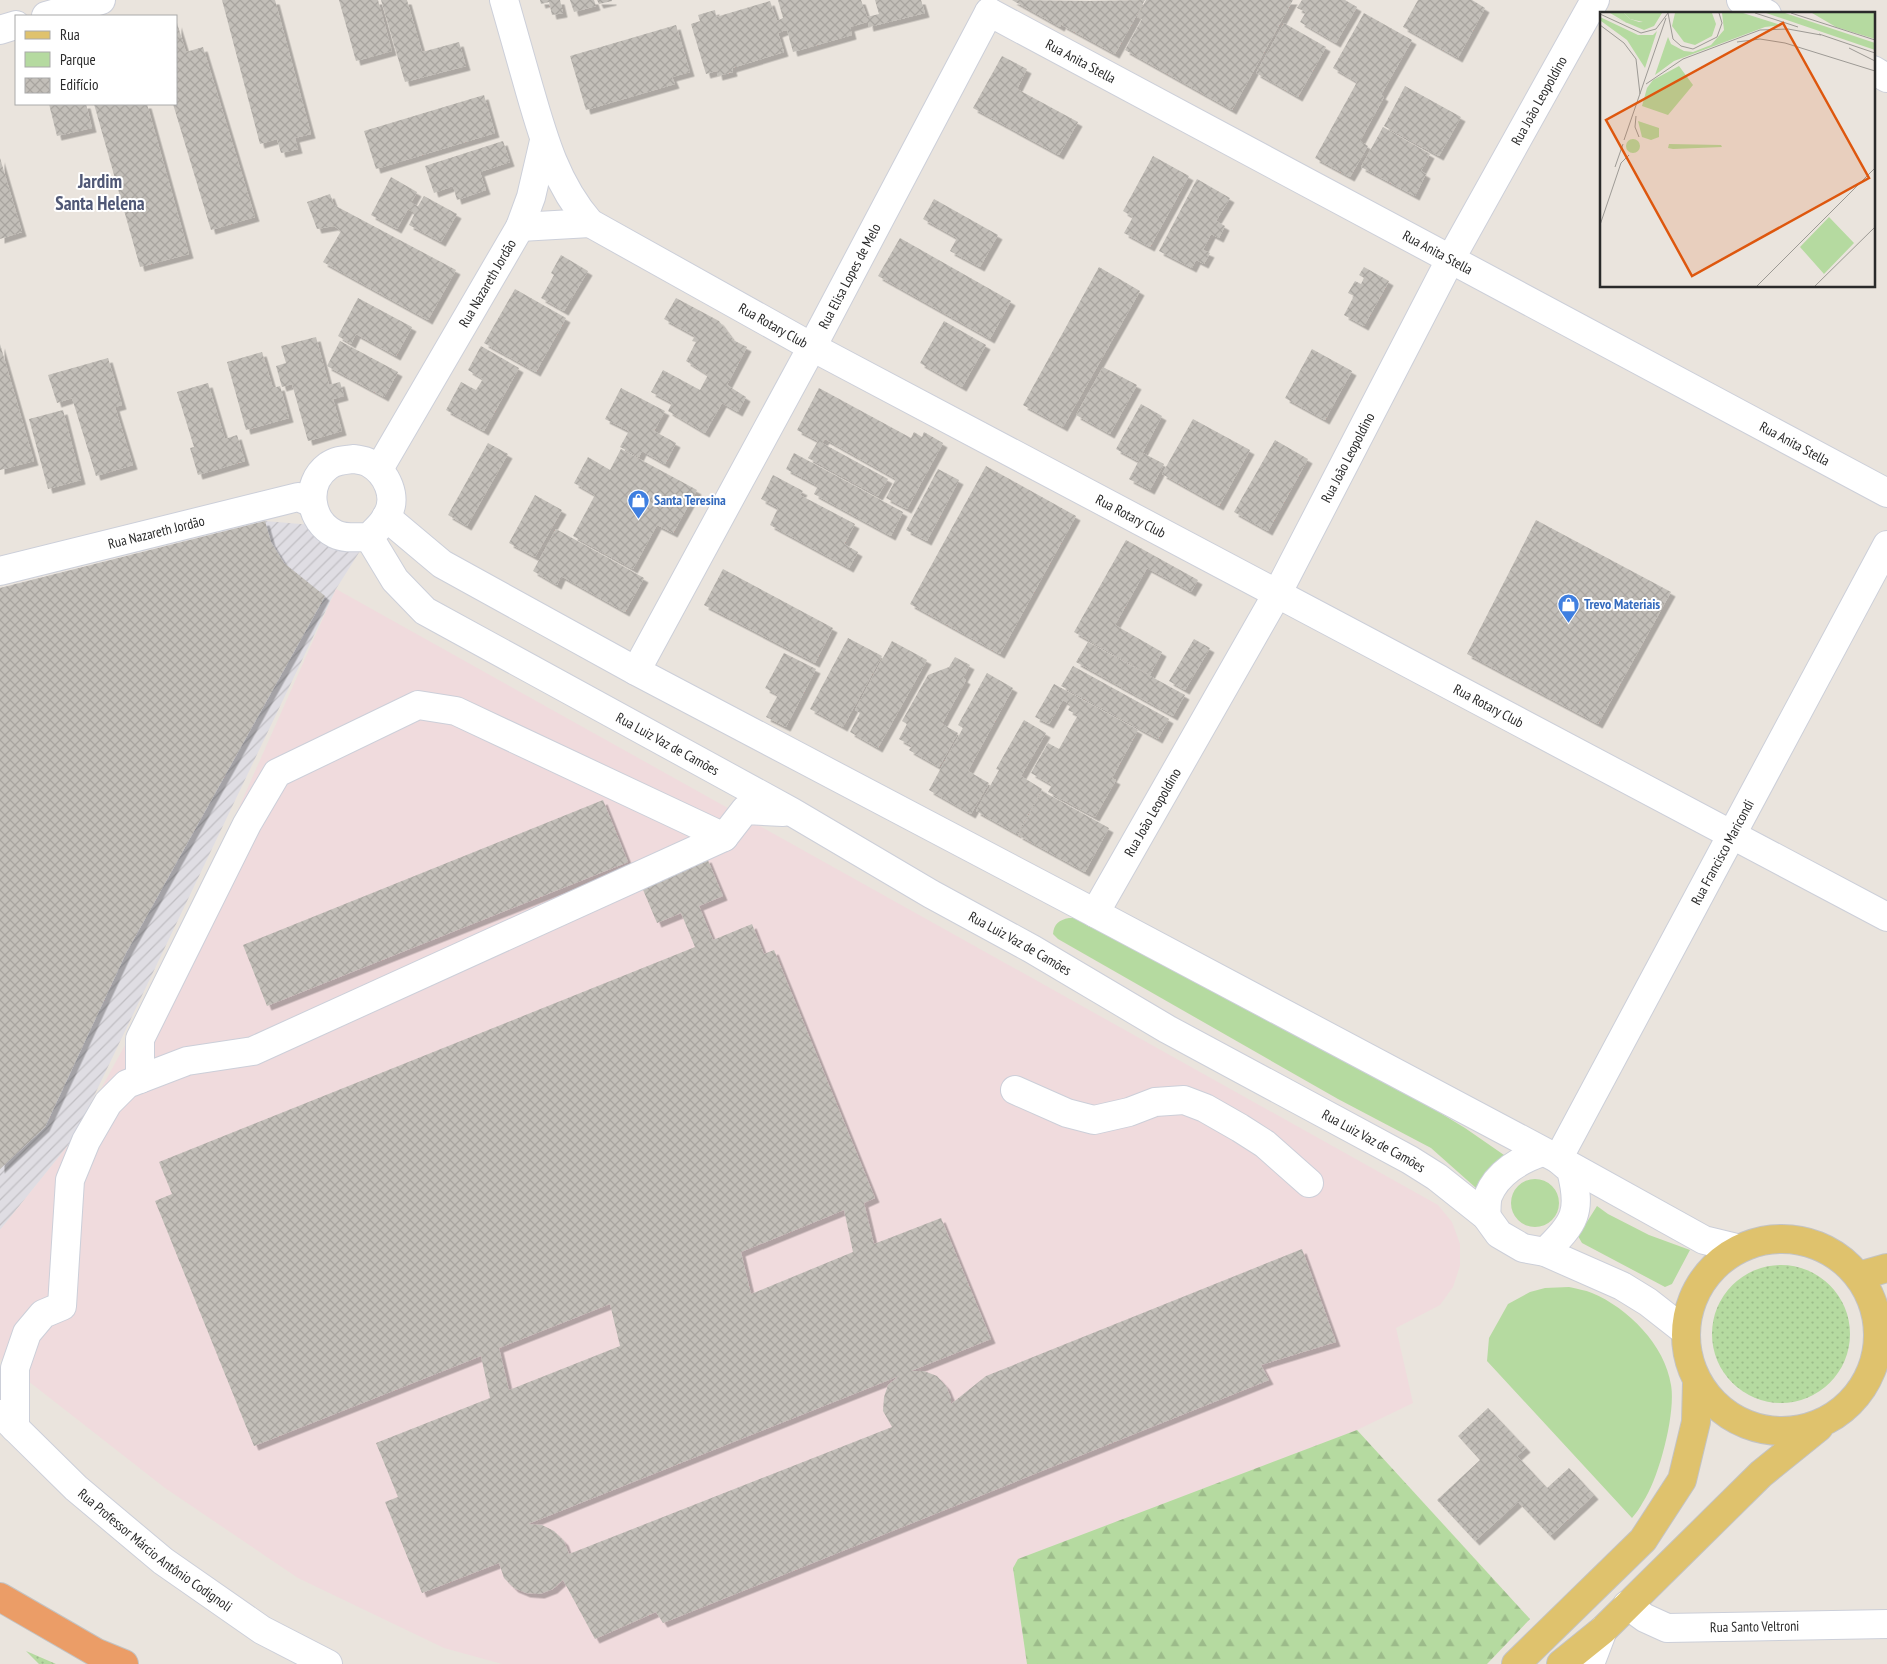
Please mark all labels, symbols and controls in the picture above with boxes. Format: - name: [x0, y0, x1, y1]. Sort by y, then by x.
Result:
- inset map: [1600, 12, 1874, 288]
- legend: [15, 15, 178, 105]
- text: Rua: [60, 25, 80, 44]
- street label: Rua Anita Stella: [1043, 35, 1119, 87]
- text: Parque: [60, 50, 96, 69]
- street label: Rua João Leopoldino: [1507, 53, 1571, 148]
- text: Edifício: [60, 75, 98, 94]
- district label: Jardim Santa Helena: [55, 169, 145, 215]
- street label: Rua Elisa Lopes de Melo: [814, 220, 885, 332]
- street label: Rua Anita Stella: [1400, 226, 1476, 278]
- street label: Rua Nazareth Jordão: [455, 236, 520, 330]
- street label: Rua Rotary Club: [736, 299, 811, 352]
- street label: Rua João Leopoldino: [1317, 409, 1379, 506]
- street label: Rua Anita Stella: [1757, 417, 1833, 470]
- shop icon: Santa Teresina: [626, 488, 650, 519]
- street label: Rua Rotary Club: [1093, 490, 1169, 542]
- place label: Santa Teresina: [654, 491, 726, 509]
- street label: Rua Nazareth Jordão: [106, 512, 206, 553]
- shop icon: Trevo Materiais: [1556, 592, 1580, 623]
- place label: Trevo Materiais: [1584, 595, 1660, 613]
- street label: Rua Rotary Club: [1450, 680, 1527, 732]
- street label: Rua Luiz Vaz de Camões: [613, 708, 723, 780]
- street label: Rua João Leopoldino: [1120, 765, 1185, 860]
- street label: Rua Francisco Maricondi: [1687, 796, 1758, 908]
- street label: Rua Luiz Vaz de Camões: [966, 907, 1075, 979]
- street label: Rua Luiz Vaz de Camões: [1319, 1105, 1429, 1176]
- street label: Rua Professor Márcio Antônio Codignoli: [74, 1485, 236, 1615]
- street label: Rua Santo Veltroni: [1710, 1617, 1799, 1636]

